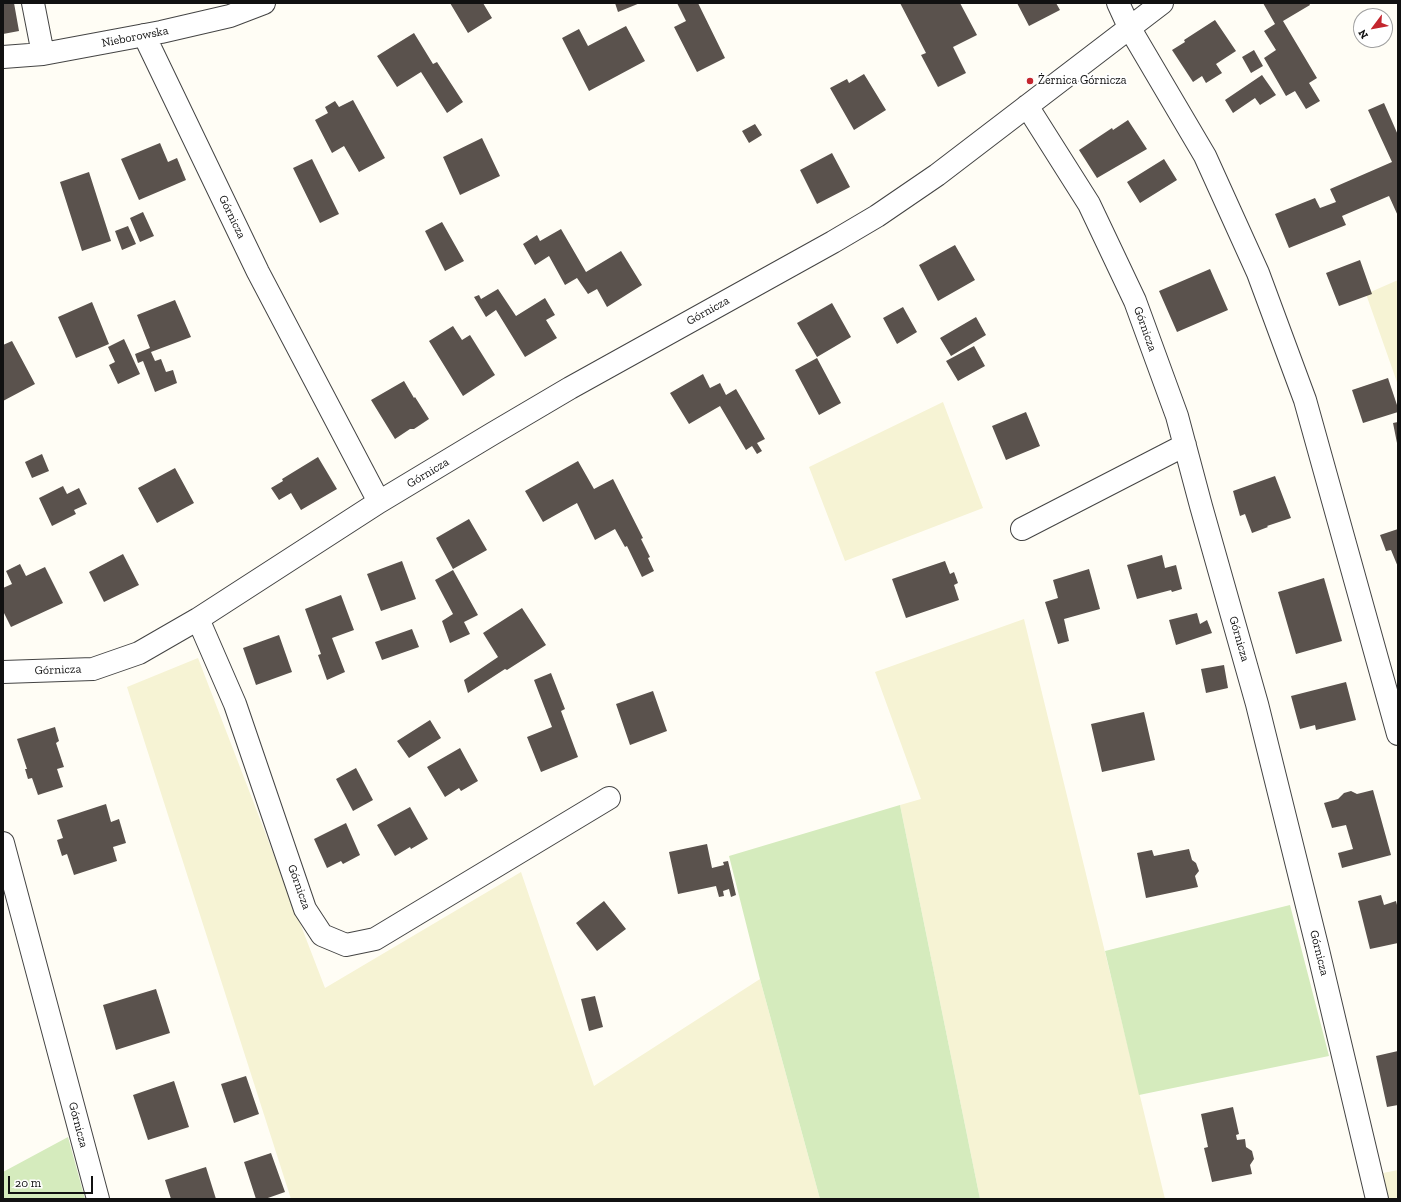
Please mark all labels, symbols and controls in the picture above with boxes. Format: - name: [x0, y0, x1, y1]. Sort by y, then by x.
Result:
- north arrow: [1353, 8, 1393, 48]
- street label: Nieborowska: [100, 23, 170, 51]
- text: N: [1356, 27, 1371, 41]
- place label: Żernica Górnicza: [1038, 74, 1127, 88]
- marker: Żernica Górnicza: [1025, 76, 1035, 86]
- street label: Górnicza: [215, 193, 249, 241]
- street label: Górnicza: [684, 293, 732, 329]
- street label: Górnicza: [1130, 305, 1160, 353]
- street label: Górnicza: [404, 455, 452, 491]
- street label: Górnicza: [1226, 615, 1252, 663]
- street label: Górnicza: [34, 662, 82, 678]
- street label: Górnicza: [284, 863, 314, 911]
- street label: Górnicza: [1306, 929, 1332, 977]
- street label: Górnicza: [65, 1101, 91, 1149]
- scale bar: [10, 1168, 95, 1194]
- text: 20 m: [15, 1176, 41, 1190]

